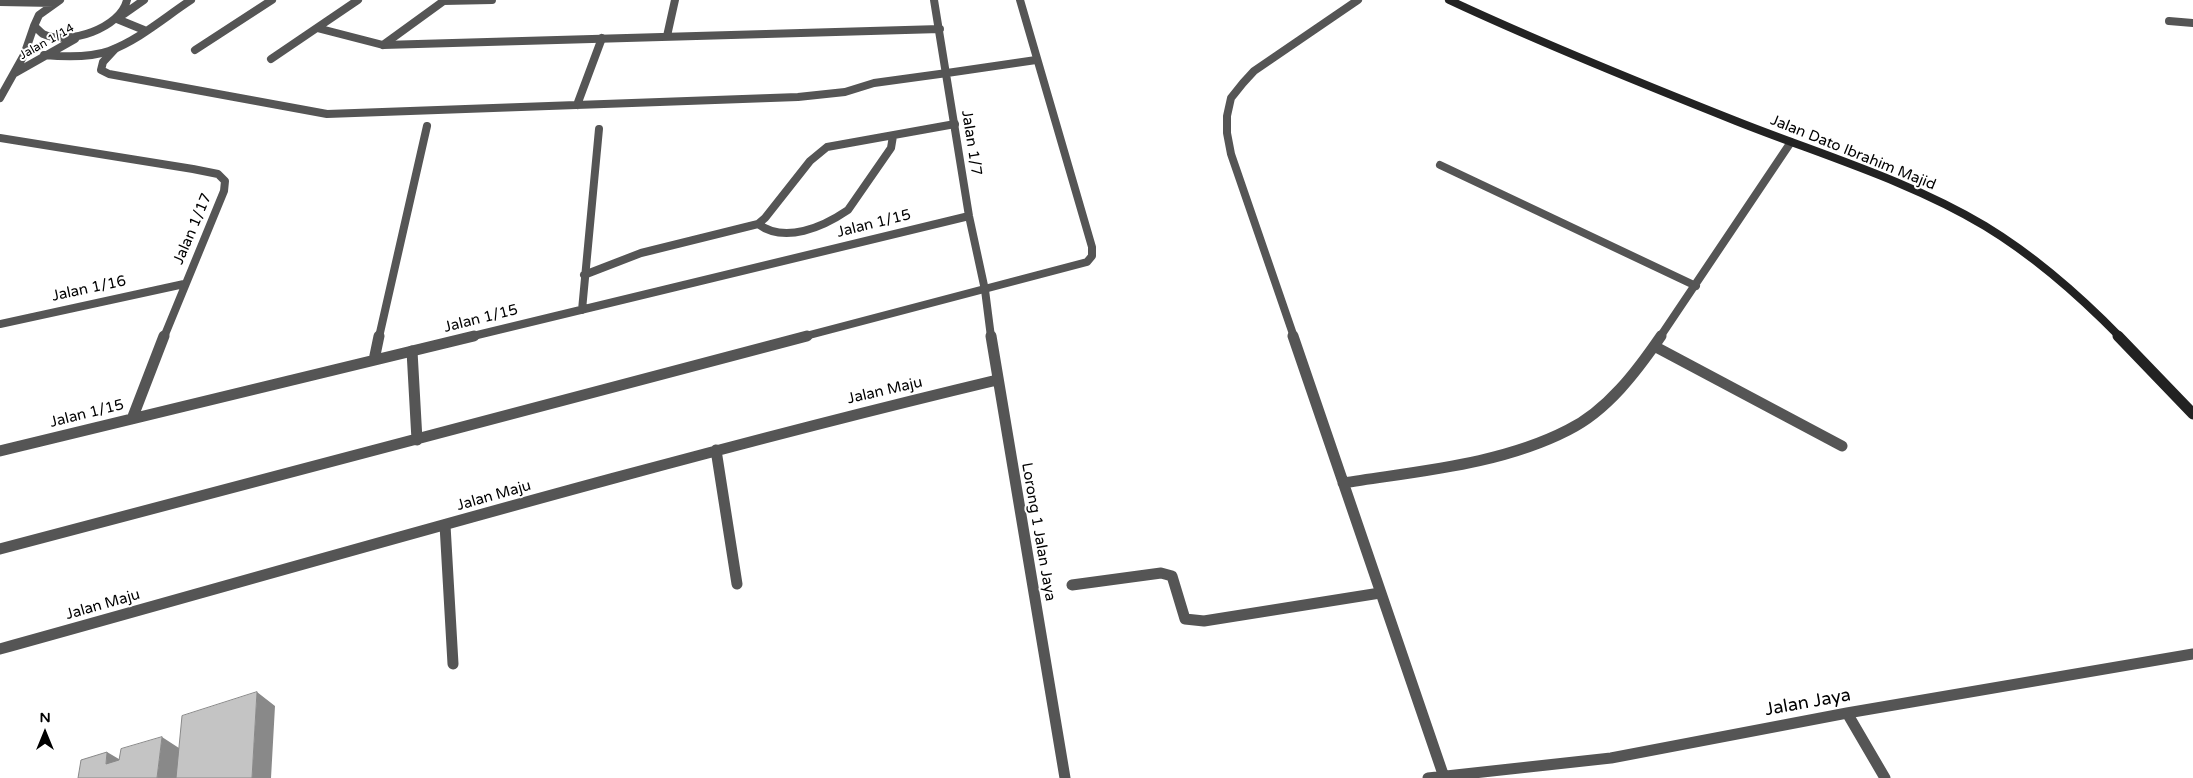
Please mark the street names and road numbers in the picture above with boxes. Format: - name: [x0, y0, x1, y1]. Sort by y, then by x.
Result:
- street label: Jalan 1/14: [17, 21, 77, 63]
- street label: Jalan 1/7: [957, 109, 985, 177]
- street label: Jalan Dato Ibrahim Majid: [1768, 112, 1938, 194]
- street label: Jalan 1/17: [170, 191, 216, 267]
- street label: Jalan 1/15: [835, 206, 913, 242]
- street label: Jalan 1/16: [50, 272, 128, 306]
- street label: Jalan 1/15: [442, 301, 520, 337]
- street label: Jalan Maju: [846, 374, 924, 408]
- street label: Jalan 1/15: [48, 396, 126, 432]
- street label: Lorong 1 Jalan Jaya: [1017, 461, 1059, 603]
- street label: Jalan Maju: [455, 477, 533, 515]
- street label: Jalan Maju: [64, 586, 142, 624]
- street label: Jalan Jaya: [1763, 685, 1853, 721]

